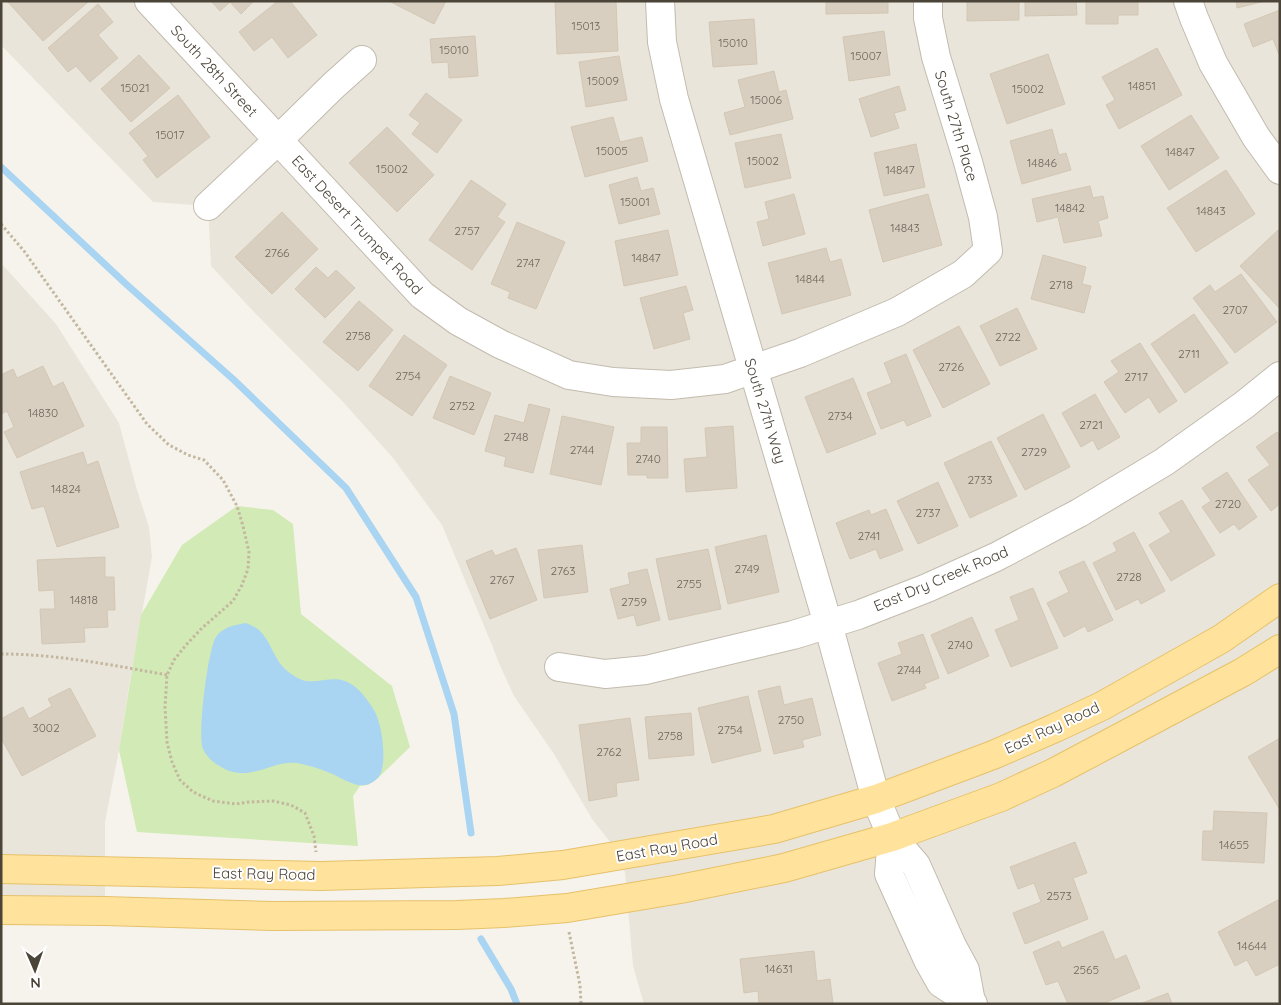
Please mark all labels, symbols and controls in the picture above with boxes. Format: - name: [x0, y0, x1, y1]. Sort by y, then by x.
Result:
- house number: 15013: [572, 18, 600, 33]
- street label: South 28th Street: [167, 21, 262, 121]
- house number: 15010: [718, 35, 748, 50]
- house number: 15010: [439, 42, 469, 57]
- house number: 15007: [851, 48, 881, 63]
- street label: South 27th Place: [931, 68, 982, 184]
- house number: 15009: [587, 73, 619, 88]
- house number: 14851: [1128, 78, 1156, 93]
- house number: 15021: [120, 80, 150, 95]
- house number: 15002: [1012, 81, 1044, 96]
- house number: 15006: [750, 92, 782, 107]
- house number: 15017: [156, 127, 184, 142]
- house number: 15005: [596, 143, 628, 158]
- house number: 14847: [1165, 144, 1195, 159]
- street label: East Desert Trumpet Road: [288, 151, 427, 298]
- house number: 15002: [747, 153, 779, 168]
- house number: 14846: [1027, 155, 1057, 170]
- house number: 15002: [376, 161, 408, 176]
- house number: 14847: [885, 162, 915, 177]
- house number: 15001: [620, 194, 650, 209]
- house number: 14842: [1055, 200, 1085, 215]
- house number: 14843: [1196, 203, 1226, 218]
- house number: 14843: [890, 220, 920, 235]
- house number: 2757: [454, 223, 480, 238]
- house number: 2766: [264, 245, 290, 260]
- house number: 14847: [631, 250, 661, 265]
- house number: 2747: [516, 255, 540, 270]
- house number: 14844: [795, 271, 825, 286]
- house number: 2718: [1049, 277, 1073, 292]
- house number: 2707: [1222, 302, 1248, 317]
- house number: 2758: [345, 328, 371, 343]
- house number: 2722: [995, 329, 1021, 344]
- house number: 2711: [1178, 346, 1200, 361]
- street label: South 27th Way: [740, 356, 791, 466]
- house number: 2726: [938, 359, 964, 374]
- house number: 2754: [395, 368, 421, 383]
- house number: 2717: [1124, 369, 1148, 384]
- house number: 2752: [449, 398, 475, 413]
- house number: 14830: [28, 405, 58, 420]
- house number: 2734: [827, 408, 853, 423]
- house number: 2721: [1079, 417, 1103, 432]
- house number: 2748: [504, 429, 528, 444]
- house number: 2744: [570, 442, 594, 457]
- house number: 2729: [1021, 444, 1047, 459]
- house number: 2740: [635, 451, 661, 466]
- house number: 2733: [967, 472, 993, 487]
- house number: 14824: [51, 481, 81, 496]
- house number: 2720: [1215, 496, 1241, 511]
- house number: 2737: [915, 505, 941, 520]
- house number: 2741: [858, 528, 880, 543]
- street label: East Dry Creek Road: [871, 542, 1011, 616]
- house number: 2749: [735, 561, 760, 576]
- house number: 2763: [551, 563, 575, 578]
- house number: 2728: [1116, 569, 1142, 584]
- house number: 2767: [490, 572, 514, 587]
- house number: 2755: [676, 576, 702, 591]
- house number: 14818: [70, 592, 98, 607]
- house number: 2759: [621, 594, 647, 609]
- house number: 2740: [947, 637, 973, 652]
- house number: 2744: [897, 662, 921, 677]
- street label: East Ray Road: [1001, 697, 1102, 758]
- house number: 2750: [778, 712, 804, 727]
- house number: 3002: [32, 720, 60, 735]
- house number: 2754: [717, 722, 743, 737]
- house number: 2758: [657, 728, 683, 743]
- house number: 2762: [596, 744, 622, 759]
- street label: East Ray Road: [615, 829, 719, 866]
- house number: 14655: [1219, 837, 1249, 852]
- street label: East Ray Road: [212, 863, 316, 884]
- house number: 2573: [1046, 888, 1072, 903]
- house number: 14644: [1237, 938, 1267, 953]
- north arrow: [10, 945, 60, 995]
- house number: 14631: [765, 961, 793, 976]
- house number: 2565: [1073, 962, 1099, 977]
- text: N: [30, 974, 41, 992]

